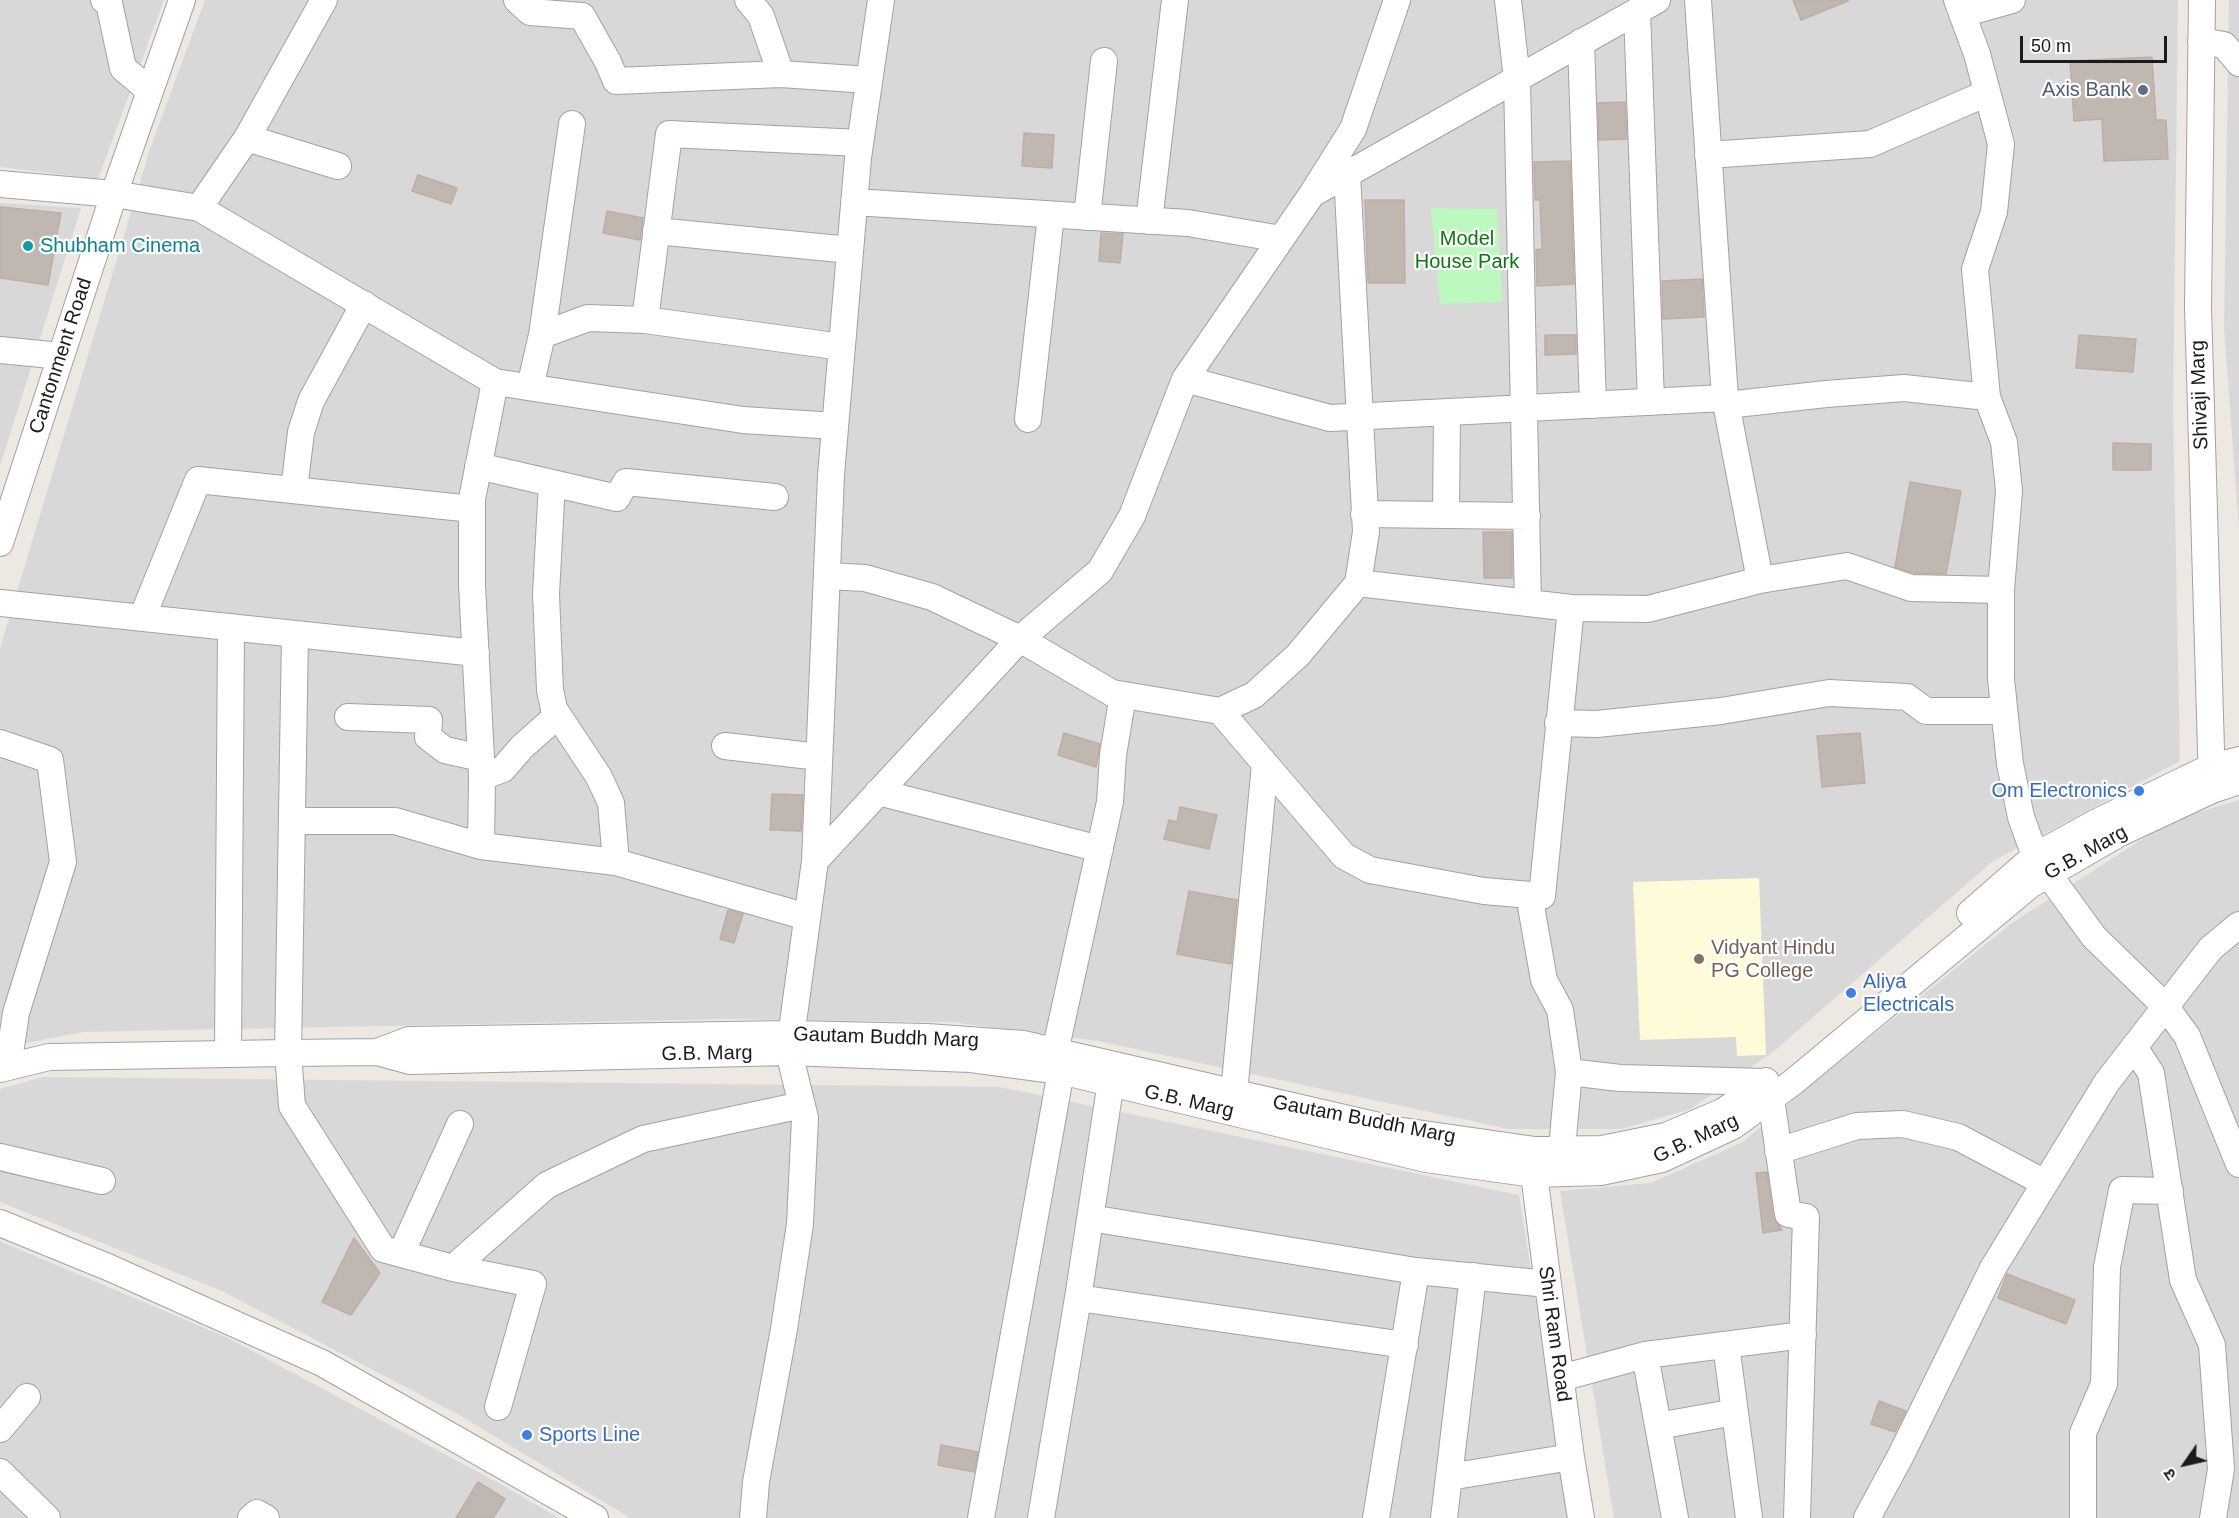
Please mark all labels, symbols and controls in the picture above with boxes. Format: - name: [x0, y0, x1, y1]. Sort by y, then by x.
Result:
- scale bar: [2023, 24, 2170, 62]
- text: 50 m: [2031, 36, 2071, 56]
- place label: Axis Bank: [2042, 78, 2131, 102]
- marker: Axis Bank: [2136, 83, 2150, 97]
- park label: Model House Park: [1415, 227, 1519, 274]
- place label: Shubham Cinema: [40, 234, 200, 258]
- marker: Shubham Cinema: [21, 239, 35, 253]
- street label: Cantonment Road: [25, 275, 97, 437]
- street label: Shivaji Marg: [2186, 340, 2214, 450]
- place label: Om Electronics: [1991, 779, 2127, 803]
- marker: Om Electronics: [2132, 784, 2146, 798]
- street label: G.B. Marg: [2040, 820, 2132, 886]
- place label: Vidyant Hindu PG College: [1711, 936, 1835, 983]
- marker: Vidyant Hindu PG College: [1692, 952, 1706, 966]
- place label: Aliya Electricals: [1863, 970, 1954, 1017]
- marker: Aliya Electricals: [1844, 986, 1858, 1000]
- street label: Gautam Buddh Marg: [793, 1023, 979, 1053]
- street label: G.B. Marg: [661, 1041, 753, 1067]
- street label: G.B. Marg: [1142, 1080, 1236, 1124]
- street label: Gautam Buddh Marg: [1271, 1091, 1457, 1149]
- street label: G.B. Marg: [1650, 1109, 1742, 1169]
- street label: Shri Ram Road: [1533, 1265, 1575, 1403]
- place label: Sports Line: [539, 1423, 640, 1447]
- marker: Sports Line: [520, 1428, 534, 1442]
- north arrow: [2155, 1434, 2215, 1494]
- text: उ: [2160, 1466, 2179, 1483]

